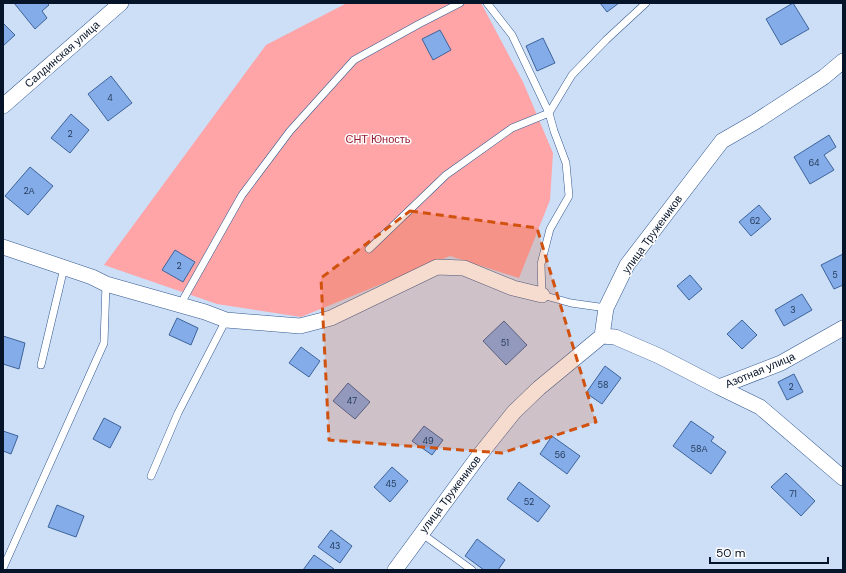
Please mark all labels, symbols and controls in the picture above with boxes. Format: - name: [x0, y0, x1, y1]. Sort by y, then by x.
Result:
- street label: Салдинская улица: [22, 17, 103, 90]
- house number: 4: [107, 92, 113, 104]
- house number: 2: [67, 128, 73, 140]
- park label: СНТ Юность: [345, 132, 411, 146]
- house number: 64: [808, 157, 820, 169]
- house number: 2А: [23, 185, 35, 197]
- street label: улица Тружеников: [619, 192, 685, 276]
- house number: 62: [750, 215, 760, 227]
- house number: 2: [176, 260, 182, 272]
- house number: 5: [832, 269, 838, 281]
- house number: 3: [790, 304, 796, 316]
- house number: 51: [501, 337, 509, 349]
- street label: Азотная улица: [723, 349, 798, 391]
- house number: 58: [598, 379, 608, 391]
- house number: 2: [788, 381, 794, 393]
- house number: 47: [347, 395, 357, 407]
- house number: 49: [422, 435, 434, 447]
- house number: 58А: [691, 443, 707, 455]
- house number: 56: [554, 449, 566, 461]
- street label: улица Тружеников: [416, 452, 484, 536]
- house number: 45: [386, 478, 396, 490]
- house number: 71: [789, 488, 797, 500]
- house number: 52: [524, 496, 534, 508]
- scale bar: [710, 539, 828, 565]
- house number: 43: [330, 540, 340, 552]
- text: 50 m: [716, 545, 745, 561]

